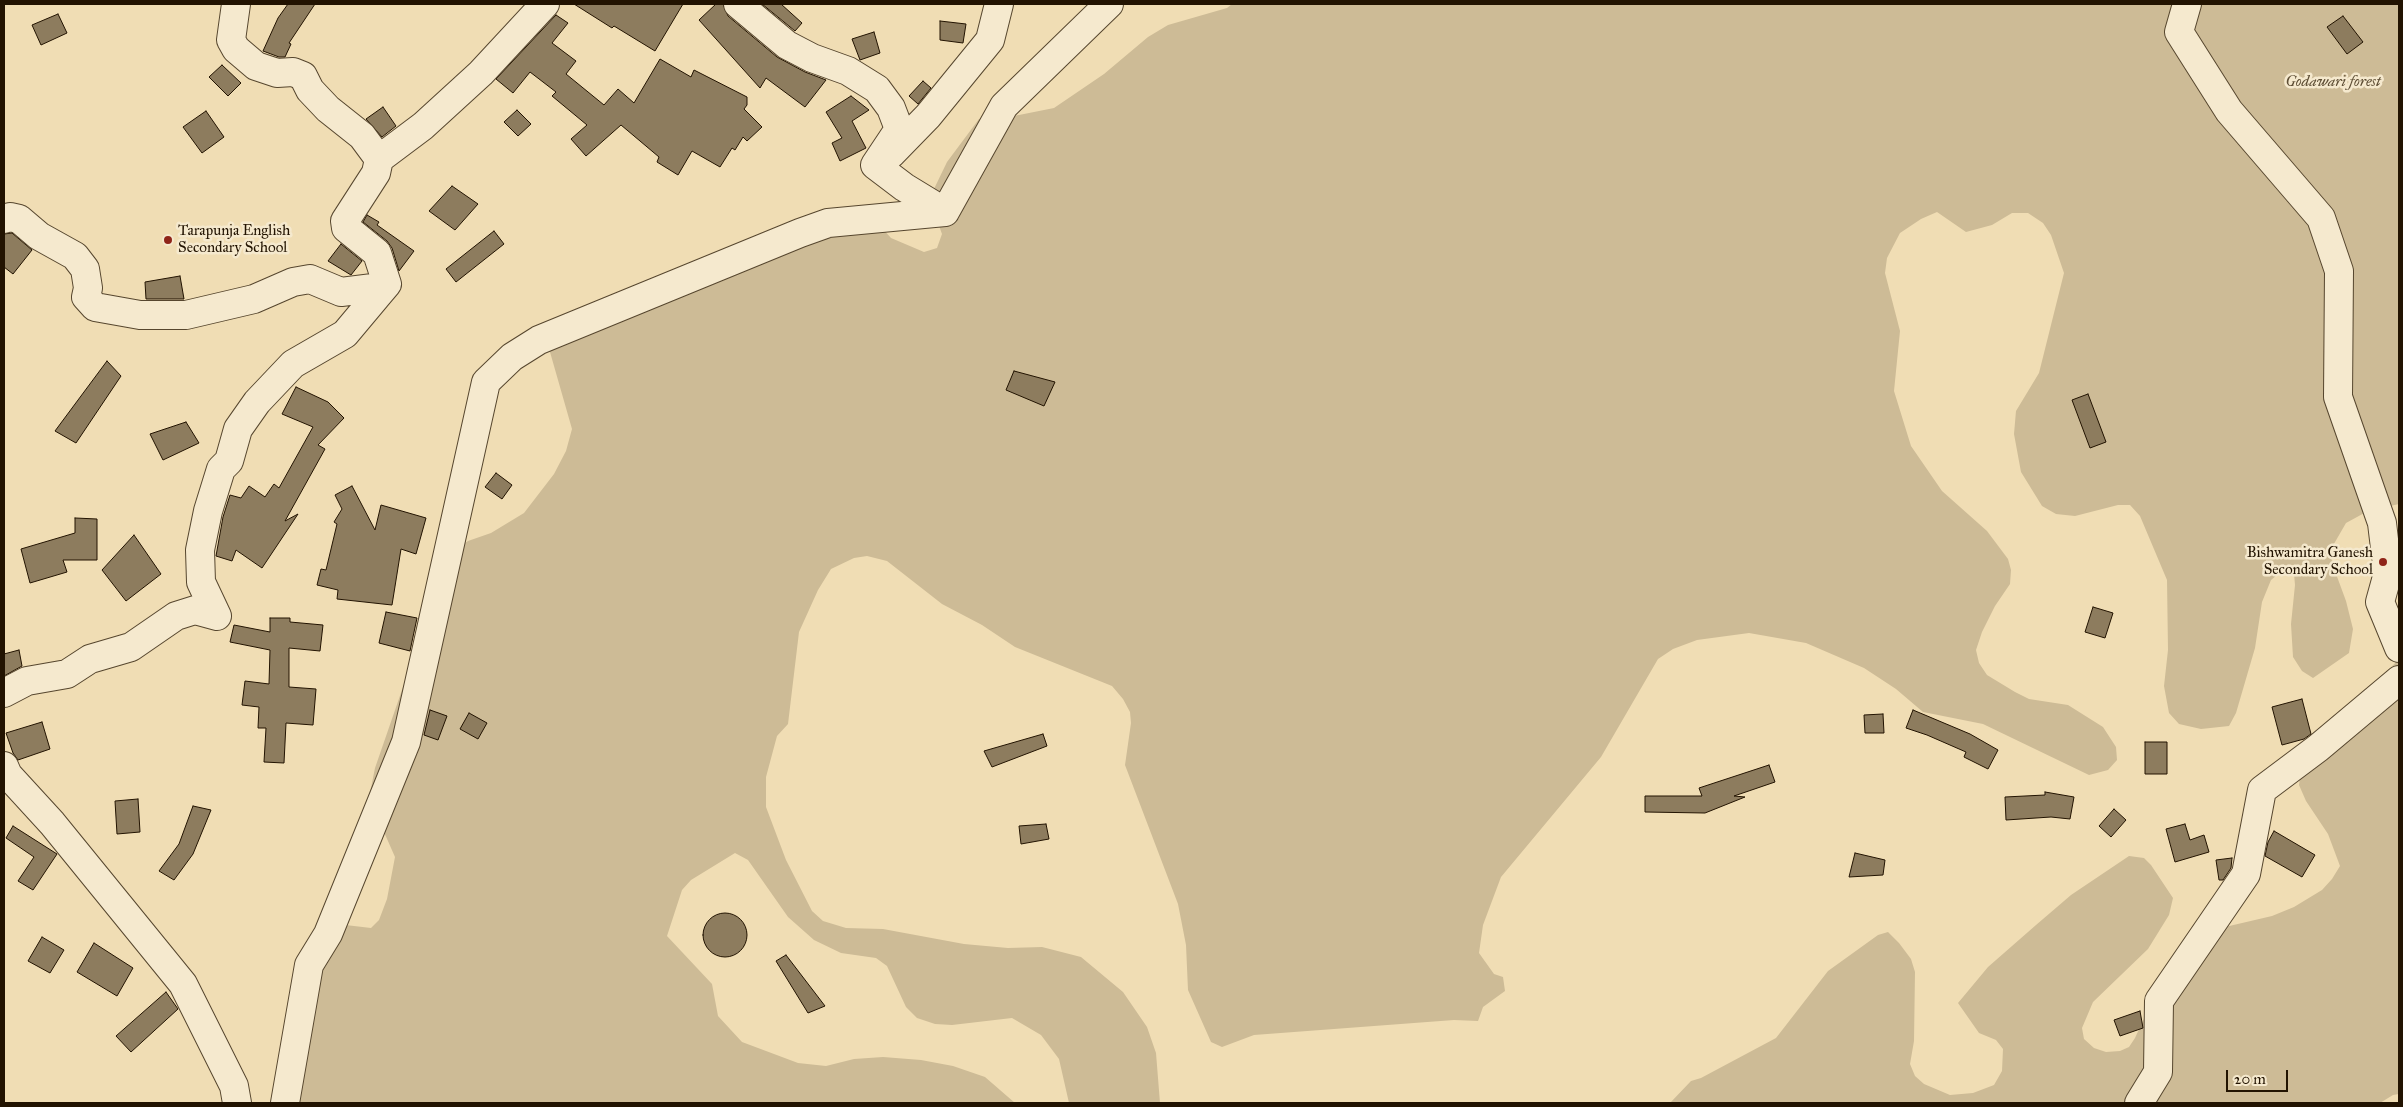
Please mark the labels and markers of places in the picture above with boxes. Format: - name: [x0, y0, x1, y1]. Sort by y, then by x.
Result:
- place label: Tarapunja English Secondary School: [178, 222, 290, 257]
- marker: Tarapunja English Secondary School: [162, 234, 174, 246]
- place label: Bishwamitra Ganesh Secondary School: [2247, 544, 2373, 579]
- marker: Bishwamitra Ganesh Secondary School: [2377, 556, 2389, 568]

